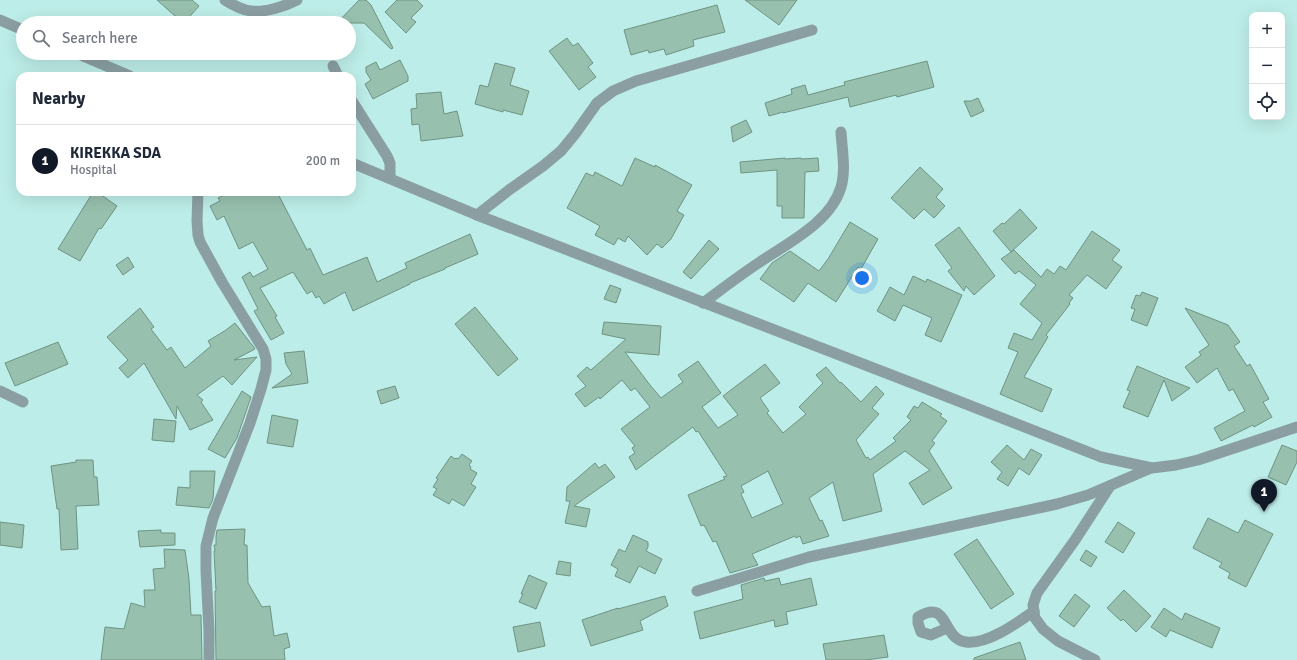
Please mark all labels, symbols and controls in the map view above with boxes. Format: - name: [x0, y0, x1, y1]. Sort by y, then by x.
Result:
- map controls: [1249, 12, 1285, 120]
- button: +: [1249, 12, 1285, 48]
- search box: [16, 16, 356, 60]
- icon: search: [30, 27, 52, 49]
- text: Search here: [62, 29, 138, 47]
- button: −: [1249, 48, 1285, 84]
- button: locate: [1249, 84, 1285, 120]
- text: Nearby: [32, 88, 85, 109]
- text: KIREKKA SDA: [70, 144, 161, 162]
- text: 1: [41, 153, 49, 169]
- text: 200 m: [306, 153, 340, 169]
- text: Hospital: [70, 162, 117, 178]
- your location: [852, 268, 872, 288]
- pin: 1: [1251, 479, 1277, 512]

